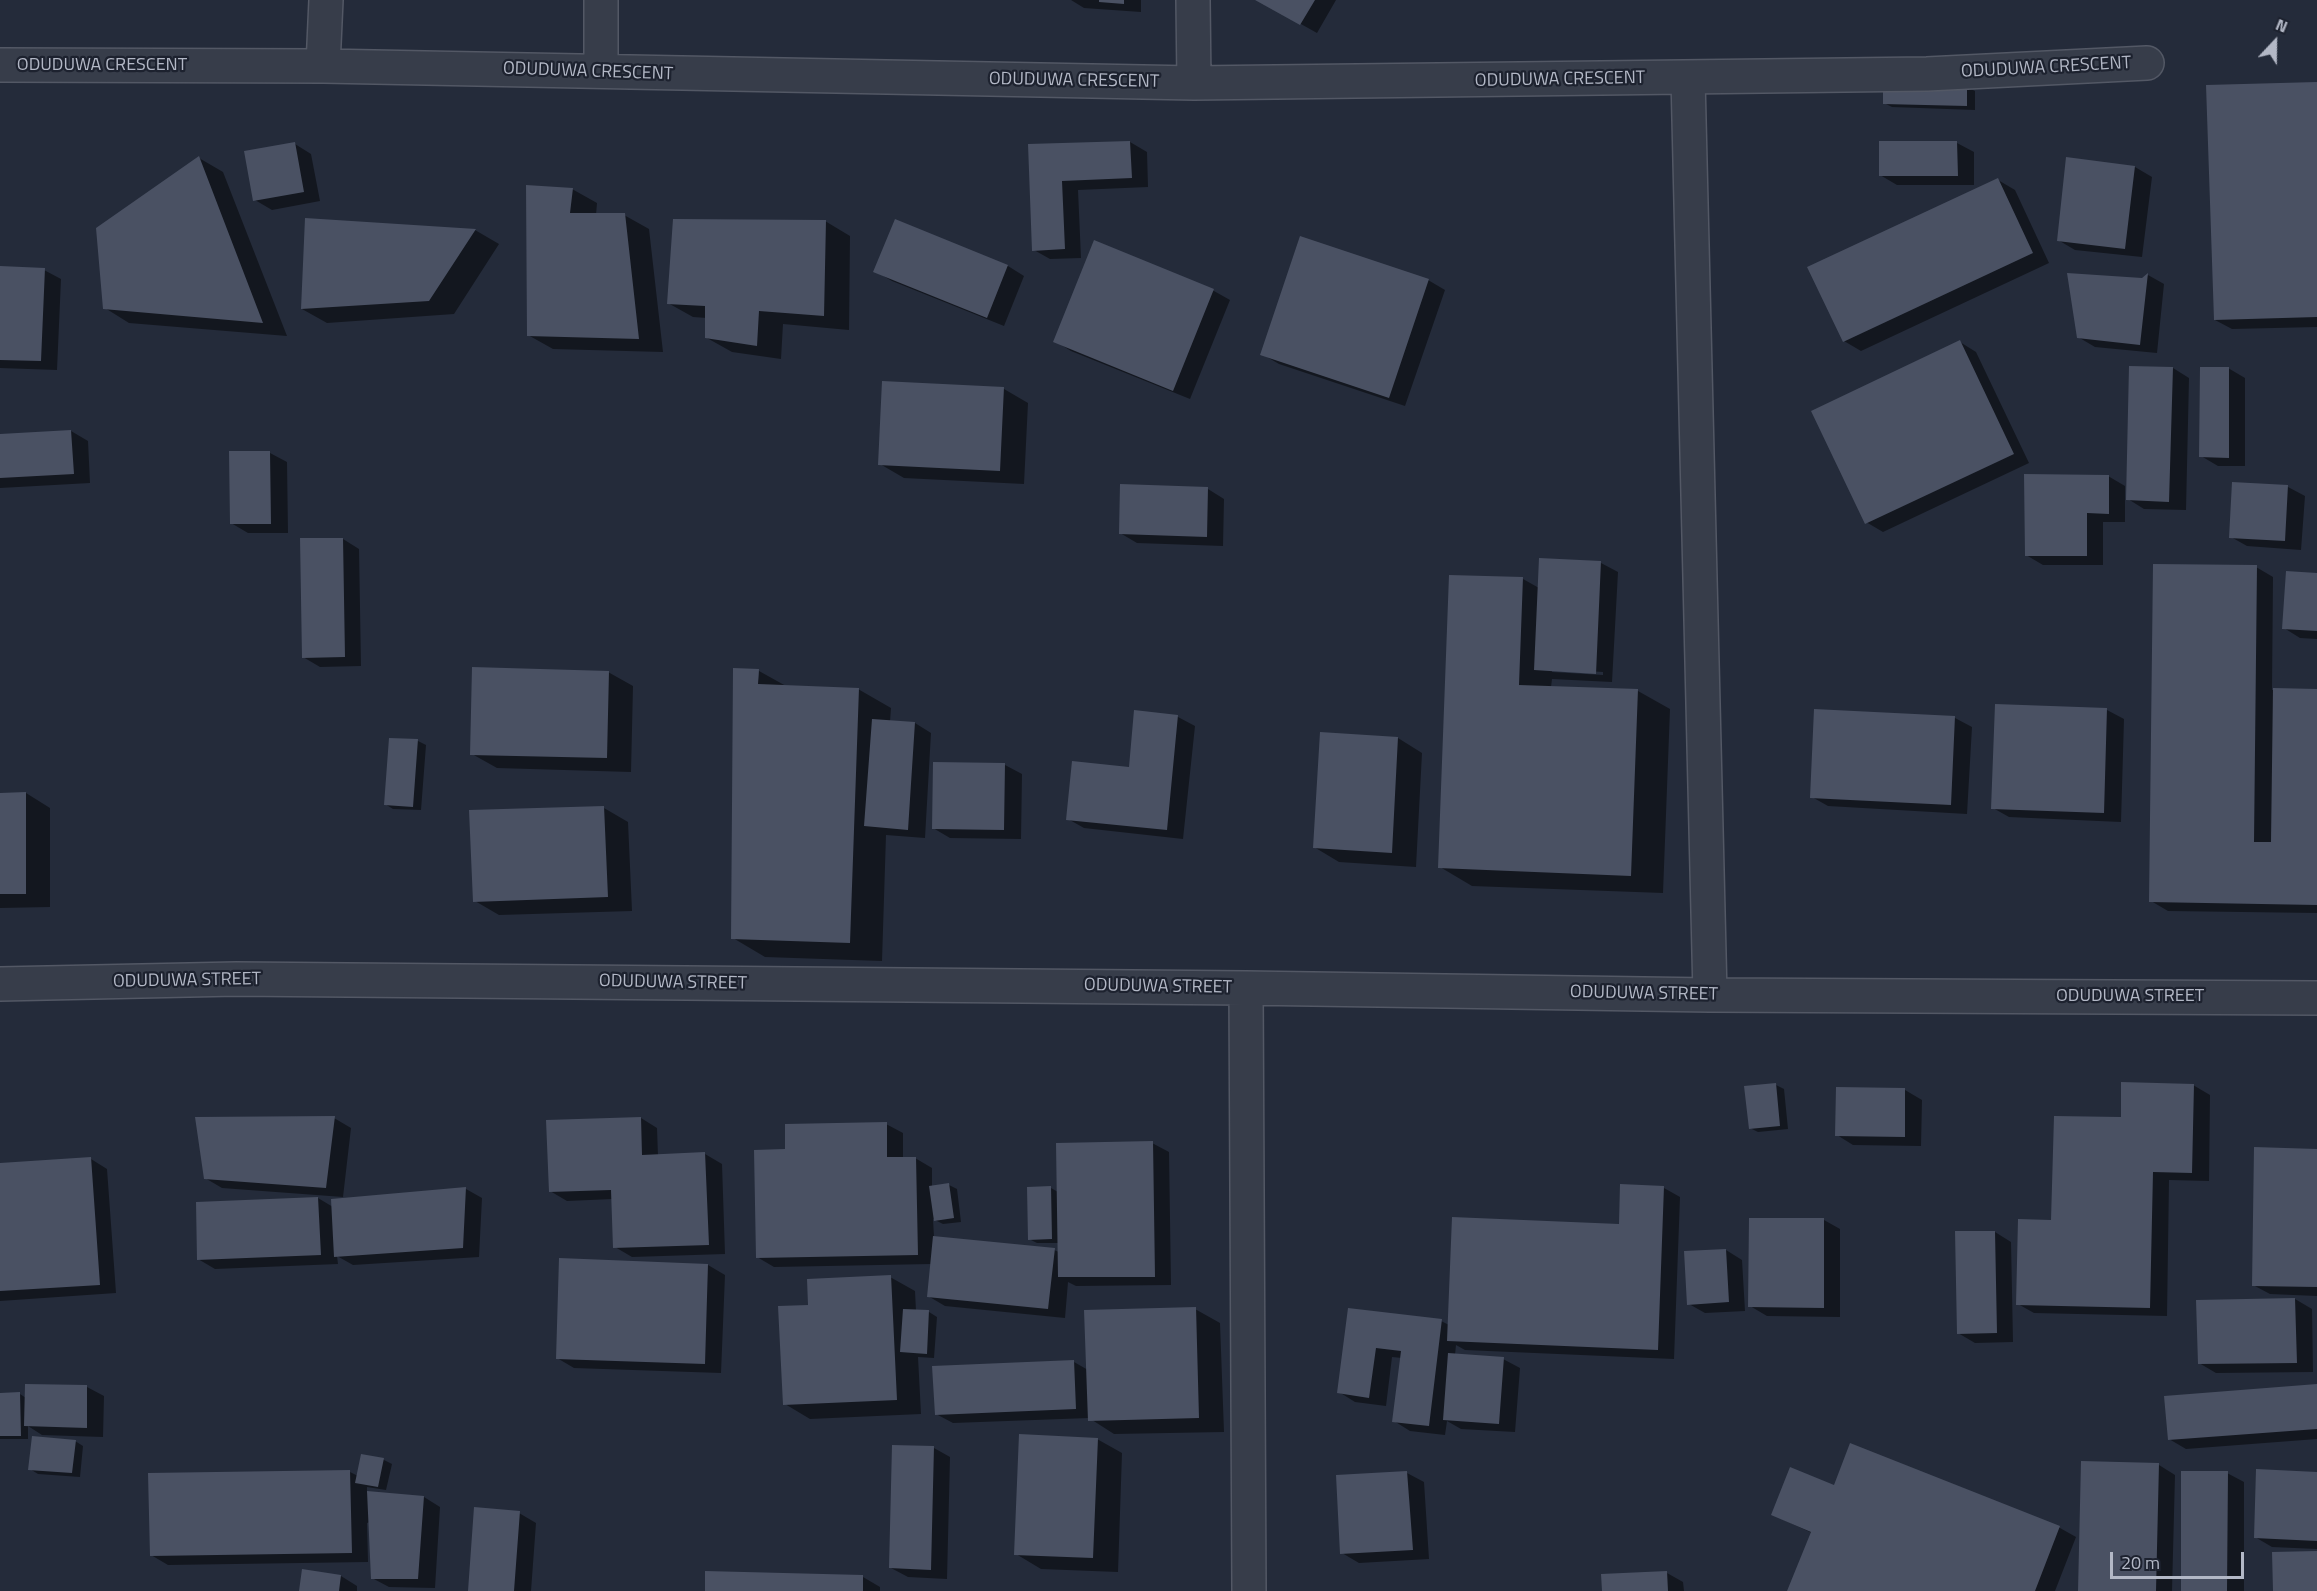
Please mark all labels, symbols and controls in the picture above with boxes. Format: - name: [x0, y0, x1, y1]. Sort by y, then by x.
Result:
- north arrow: [2245, 12, 2305, 72]
- text: N: [2272, 12, 2291, 39]
- street label: ODUDUWA CRESCENT: [1960, 53, 2132, 83]
- street label: ODUDUWA CRESCENT: [17, 55, 187, 77]
- street label: ODUDUWA CRESCENT: [502, 58, 674, 86]
- street label: ODUDUWA CRESCENT: [1475, 68, 1645, 92]
- street label: ODUDUWA CRESCENT: [989, 69, 1159, 93]
- street label: ODUDUWA STREET: [113, 969, 261, 993]
- street label: ODUDUWA STREET: [599, 971, 747, 995]
- street label: ODUDUWA STREET: [1084, 975, 1232, 999]
- street label: ODUDUWA STREET: [1570, 982, 1718, 1006]
- street label: ODUDUWA STREET: [2056, 986, 2204, 1008]
- scale bar: [2113, 1540, 2246, 1578]
- text: 20 m: [2121, 1549, 2160, 1576]

